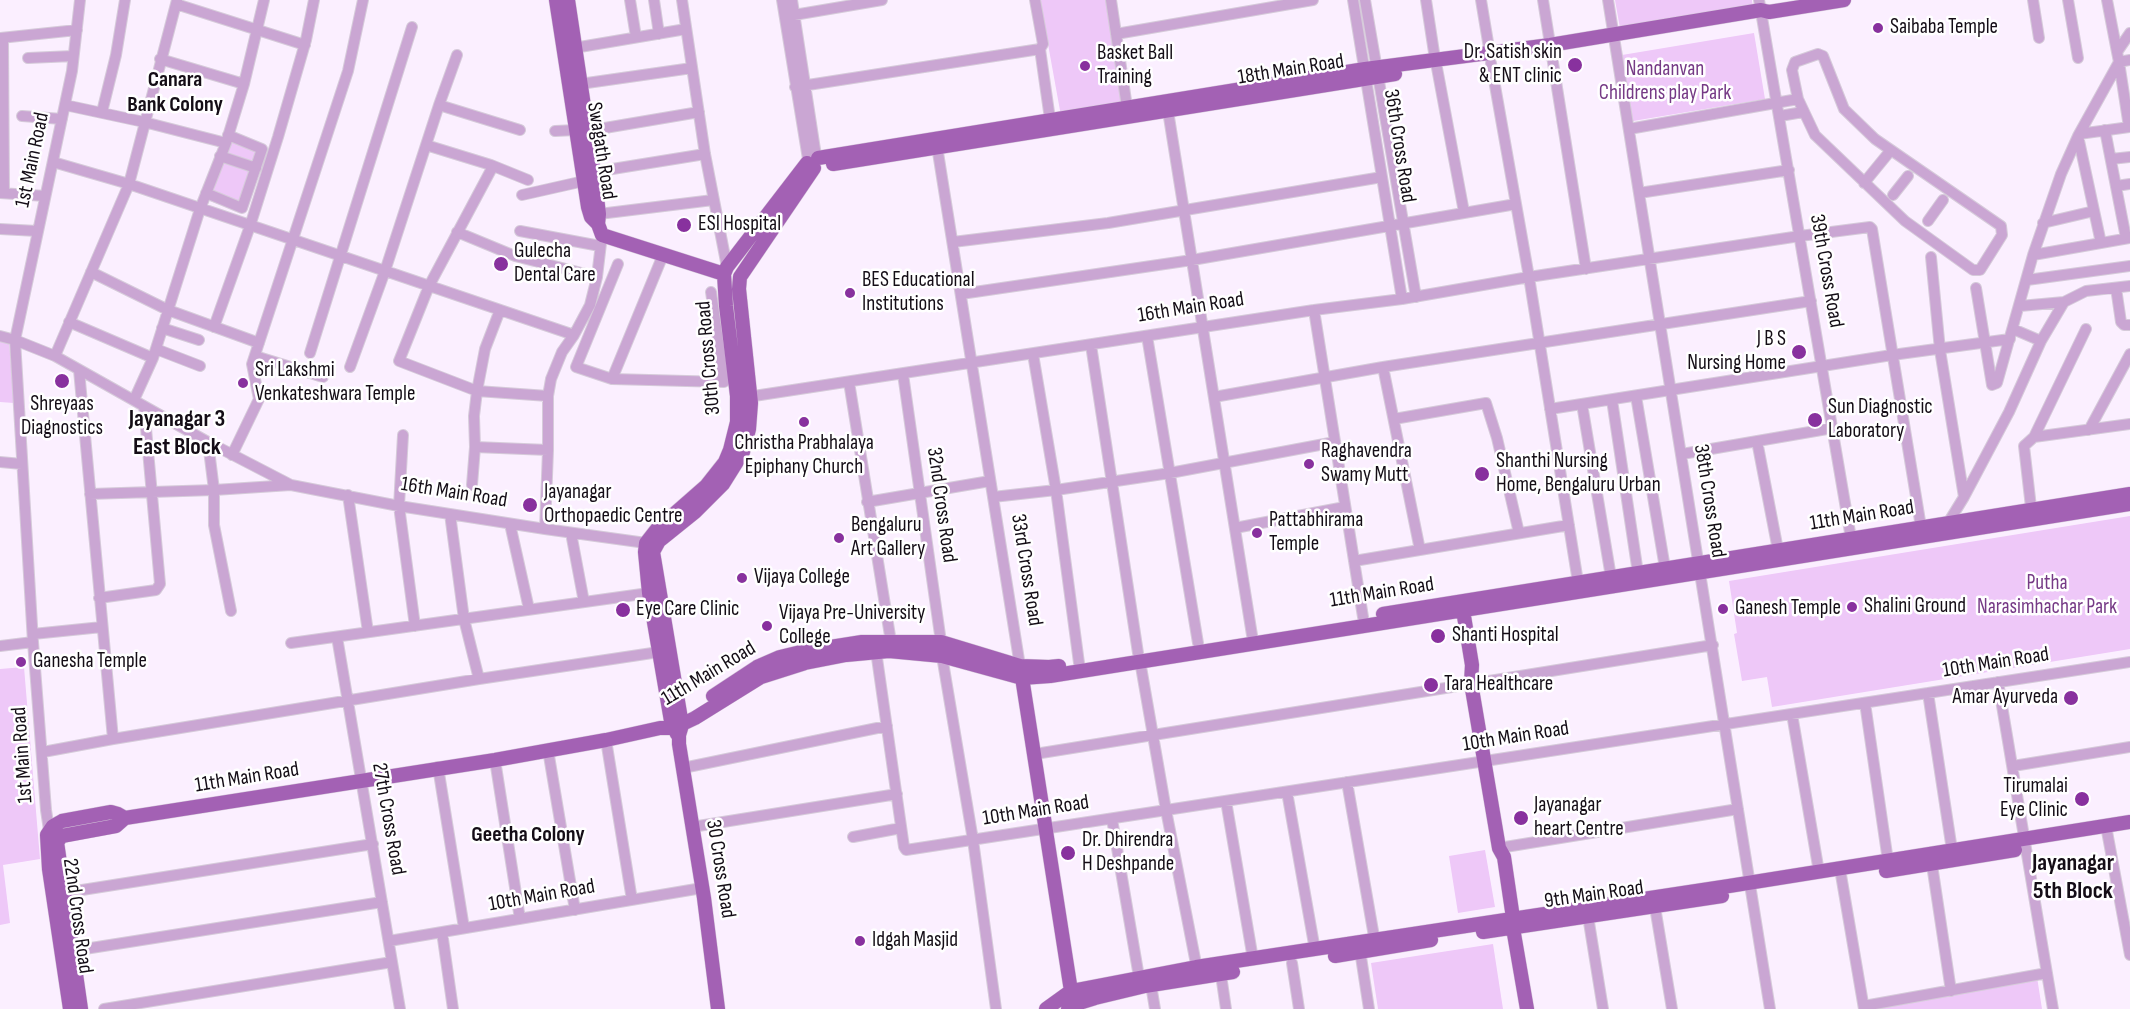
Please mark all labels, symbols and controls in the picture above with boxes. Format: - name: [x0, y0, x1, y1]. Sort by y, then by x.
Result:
- place label: Saibaba Temple: [1890, 15, 1998, 41]
- marker: Saibaba Temple: [1871, 21, 1885, 35]
- place label: Dr. Satish skin & ENT clinic: [1464, 40, 1562, 90]
- place label: Basket Ball Training: [1097, 41, 1173, 91]
- street label: 18th Main Road: [1236, 49, 1346, 91]
- marker: Dr. Satish skin & ENT clinic: [1566, 56, 1584, 74]
- park label: Nandanvan Childrens play Park: [1599, 57, 1731, 107]
- marker: Basket Ball Training: [1078, 59, 1092, 73]
- district label: Canara Bank Colony: [127, 67, 223, 118]
- street label: 36th Cross Road: [1378, 88, 1420, 204]
- street label: Swagath Road: [581, 100, 621, 202]
- street label: 1st Main Road: [11, 110, 55, 210]
- place label: ESI Hospital: [698, 212, 781, 238]
- street label: 39th Cross Road: [1804, 212, 1848, 330]
- marker: ESI Hospital: [675, 216, 693, 234]
- place label: Gulecha Dental Care: [514, 239, 596, 289]
- marker: Gulecha Dental Care: [492, 255, 510, 273]
- place label: BES Educational Institutions: [862, 268, 975, 318]
- marker: BES Educational Institutions: [843, 286, 857, 300]
- street label: 16th Main Road: [1136, 287, 1246, 329]
- street label: 30th Cross Road: [691, 300, 727, 416]
- place label: J B S Nursing Home: [1687, 327, 1786, 377]
- marker: J B S Nursing Home: [1790, 343, 1808, 361]
- place label: Sri Lakshmi Venkateshwara Temple: [255, 358, 415, 408]
- marker: Shreyaas Diagnostics: [53, 372, 71, 390]
- marker: Sri Lakshmi Venkateshwara Temple: [236, 376, 250, 390]
- place label: Shreyaas Diagnostics: [21, 392, 103, 442]
- place label: Sun Diagnostic Laboratory: [1828, 395, 1933, 445]
- district label: Jayanagar 3 East Block: [129, 406, 225, 462]
- marker: Sun Diagnostic Laboratory: [1806, 411, 1824, 429]
- marker: Christha Prabhalaya Epiphany Church: [797, 415, 811, 429]
- place label: Christha Prabhalaya Epiphany Church: [734, 431, 874, 481]
- place label: Raghavendra Swamy Mutt: [1321, 439, 1412, 489]
- street label: 38th Cross Road: [1688, 443, 1730, 559]
- street label: 32nd Cross Road: [920, 446, 962, 564]
- place label: Shanthi Nursing Home, Bengaluru Urban: [1496, 449, 1661, 499]
- marker: Raghavendra Swamy Mutt: [1302, 457, 1316, 471]
- marker: Shanthi Nursing Home, Bengaluru Urban: [1473, 465, 1491, 483]
- street label: 16th Main Road: [399, 472, 509, 514]
- place label: Jayanagar Orthopaedic Centre: [544, 480, 682, 530]
- street label: 11th Main Road: [1808, 495, 1916, 537]
- marker: Jayanagar Orthopaedic Centre: [521, 496, 539, 514]
- place label: Pattabhirama Temple: [1269, 508, 1363, 558]
- street label: 33rd Cross Road: [1005, 512, 1047, 628]
- place label: Bengaluru Art Gallery: [851, 513, 925, 563]
- marker: Pattabhirama Temple: [1250, 526, 1264, 540]
- marker: Bengaluru Art Gallery: [832, 531, 846, 545]
- place label: Vijaya College: [754, 565, 850, 591]
- marker: Vijaya College: [735, 571, 749, 585]
- park label: Putha Narasimhachar Park: [1977, 571, 2117, 621]
- street label: 11th Main Road: [1328, 572, 1436, 614]
- place label: Shalini Ground: [1864, 594, 1966, 620]
- place label: Ganesh Temple: [1735, 596, 1841, 622]
- place label: Eye Care Clinic: [636, 597, 739, 623]
- marker: Shalini Ground: [1845, 600, 1859, 614]
- marker: Eye Care Clinic: [614, 601, 632, 619]
- place label: Vijaya Pre-University College: [779, 601, 925, 651]
- marker: Ganesh Temple: [1716, 602, 1730, 616]
- marker: Vijaya Pre-University College: [760, 619, 774, 633]
- place label: Shanti Hospital: [1452, 623, 1559, 649]
- marker: Shanti Hospital: [1429, 627, 1447, 645]
- street label: 11th Main Road: [657, 636, 761, 712]
- street label: 10th Main Road: [1941, 642, 2051, 684]
- place label: Ganesha Temple: [33, 649, 147, 675]
- marker: Ganesha Temple: [14, 655, 28, 669]
- place label: Tara Healthcare: [1444, 672, 1553, 698]
- marker: Tara Healthcare: [1422, 676, 1440, 694]
- place label: Amar Ayurveda: [1953, 685, 2058, 711]
- marker: Amar Ayurveda: [2062, 689, 2080, 707]
- street label: 1st Main Road: [7, 706, 39, 804]
- street label: 10th Main Road: [1461, 716, 1571, 758]
- street label: 11th Main Road: [193, 757, 301, 799]
- street label: 27th Cross Road: [366, 761, 410, 877]
- place label: Tirumalai Eye Clinic: [2000, 774, 2068, 824]
- street label: 10th Main Road: [981, 790, 1091, 832]
- marker: Tirumalai Eye Clinic: [2073, 790, 2091, 808]
- place label: Jayanagar heart Centre: [1534, 793, 1624, 843]
- marker: Jayanagar heart Centre: [1512, 809, 1530, 827]
- street label: 30 Cross Road: [700, 818, 740, 920]
- district label: Geetha Colony: [471, 822, 585, 848]
- place label: Dr. Dhirendra H Deshpande: [1082, 828, 1174, 878]
- marker: Dr. Dhirendra H Deshpande: [1059, 844, 1077, 862]
- district label: Jayanagar 5th Block: [2032, 850, 2114, 906]
- street label: 22nd Cross Road: [56, 857, 98, 975]
- street label: 10th Main Road: [487, 874, 597, 918]
- street label: 9th Main Road: [1543, 876, 1645, 914]
- place label: Idgah Masjid: [872, 928, 958, 954]
- marker: Idgah Masjid: [853, 934, 867, 948]

